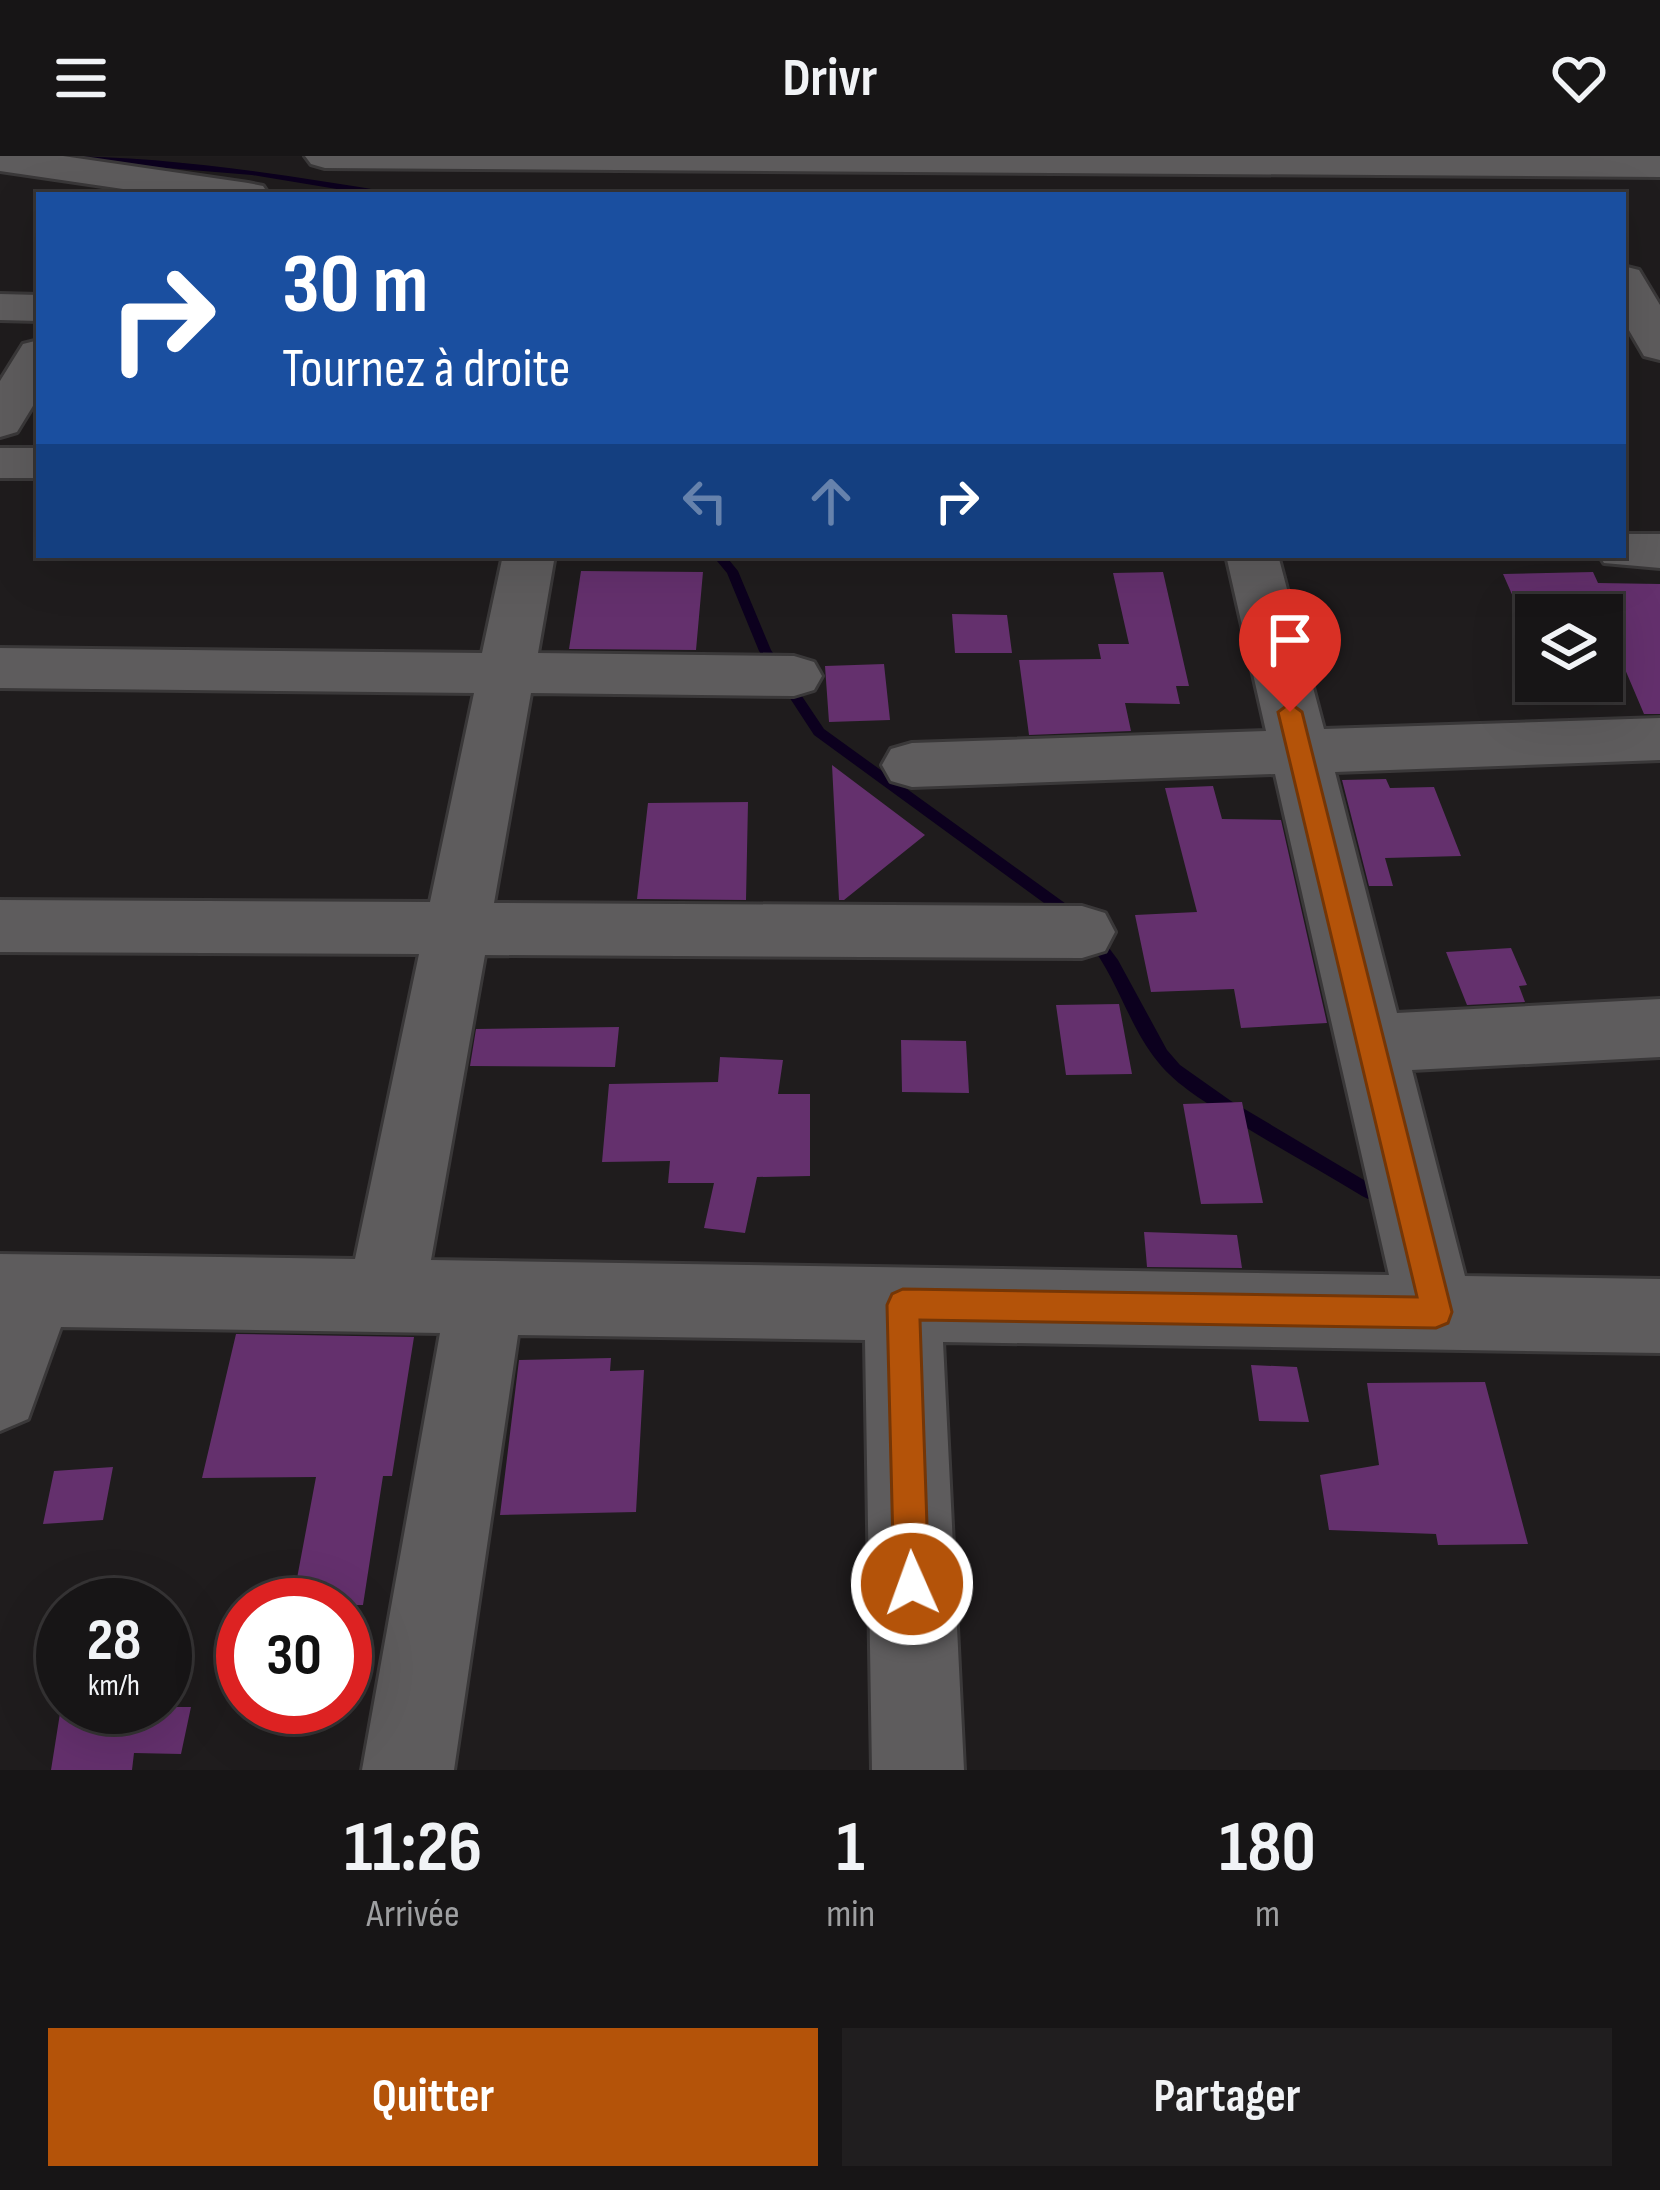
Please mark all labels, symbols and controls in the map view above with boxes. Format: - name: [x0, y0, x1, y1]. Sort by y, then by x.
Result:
- icon: menu: [48, 45, 114, 111]
- icon: heart: [1546, 45, 1612, 111]
- text: Drivr: [783, 46, 877, 111]
- text: 30 m: [282, 235, 428, 336]
- icon: right: [84, 240, 240, 396]
- text: Tournez à droite: [282, 337, 570, 402]
- icon: left: [672, 468, 738, 534]
- icon: ahead: [798, 468, 864, 534]
- icon: right: [924, 468, 990, 534]
- pin: [1239, 589, 1341, 712]
- map controls: [1515, 594, 1623, 702]
- button: layers: [1515, 594, 1623, 702]
- icon: arrive: [1257, 607, 1323, 673]
- position arrow: [849, 1521, 975, 1647]
- speed limit sign: 30: [216, 1578, 372, 1734]
- text: 28: [87, 1605, 141, 1677]
- text: km/h: [88, 1668, 140, 1704]
- text: 11:26: [344, 1805, 482, 1892]
- text: 1: [837, 1805, 865, 1892]
- text: 180: [1219, 1805, 1316, 1892]
- text: Arrivée: [367, 1891, 460, 1938]
- text: min: [826, 1891, 875, 1938]
- text: m: [1255, 1891, 1280, 1938]
- button: Quitter: [48, 2028, 818, 2166]
- button: Partager: [842, 2028, 1612, 2166]

